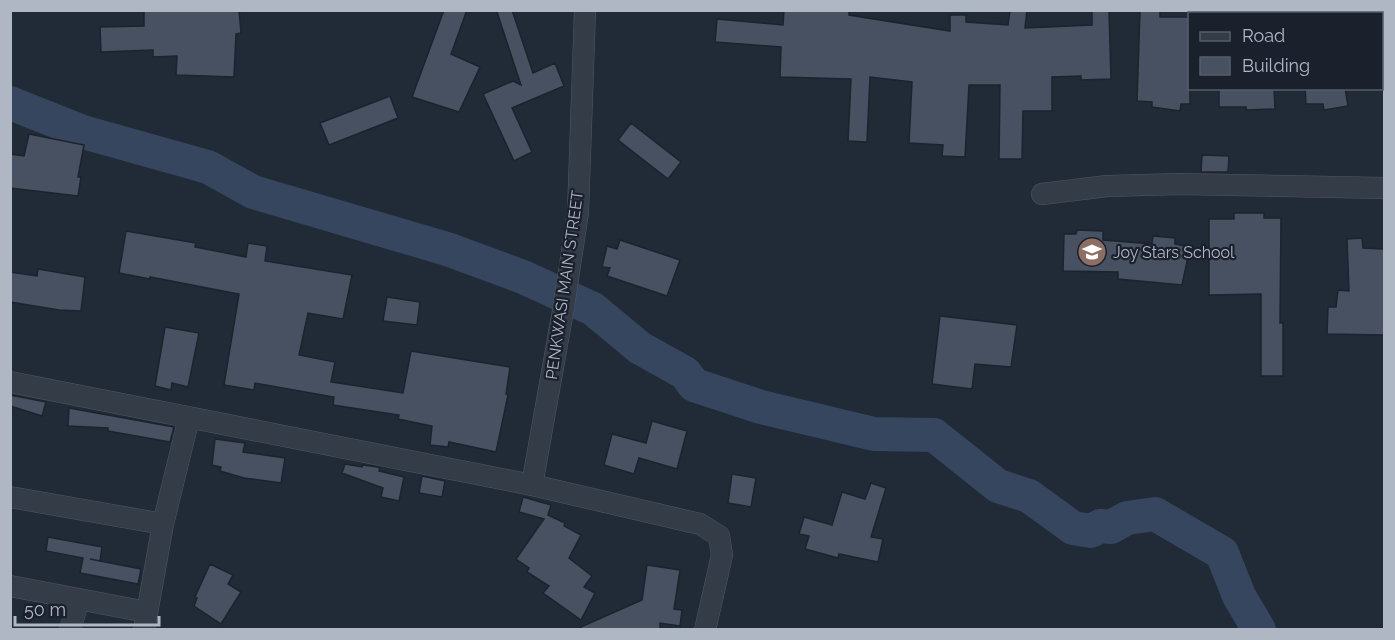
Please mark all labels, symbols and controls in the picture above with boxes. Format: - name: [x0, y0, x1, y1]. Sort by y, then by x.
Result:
- legend: [1188, 12, 1383, 90]
- text: Road: [1242, 25, 1285, 46]
- text: Building: [1242, 55, 1310, 76]
- street label: PENKWASI MAIN STREET: [542, 189, 587, 381]
- school or university icon: Joy Stars School: [1076, 236, 1108, 268]
- place label: Joy Stars School: [1113, 243, 1235, 262]
- scale bar: [15, 589, 159, 627]
- text: 50 m: [24, 599, 66, 620]

